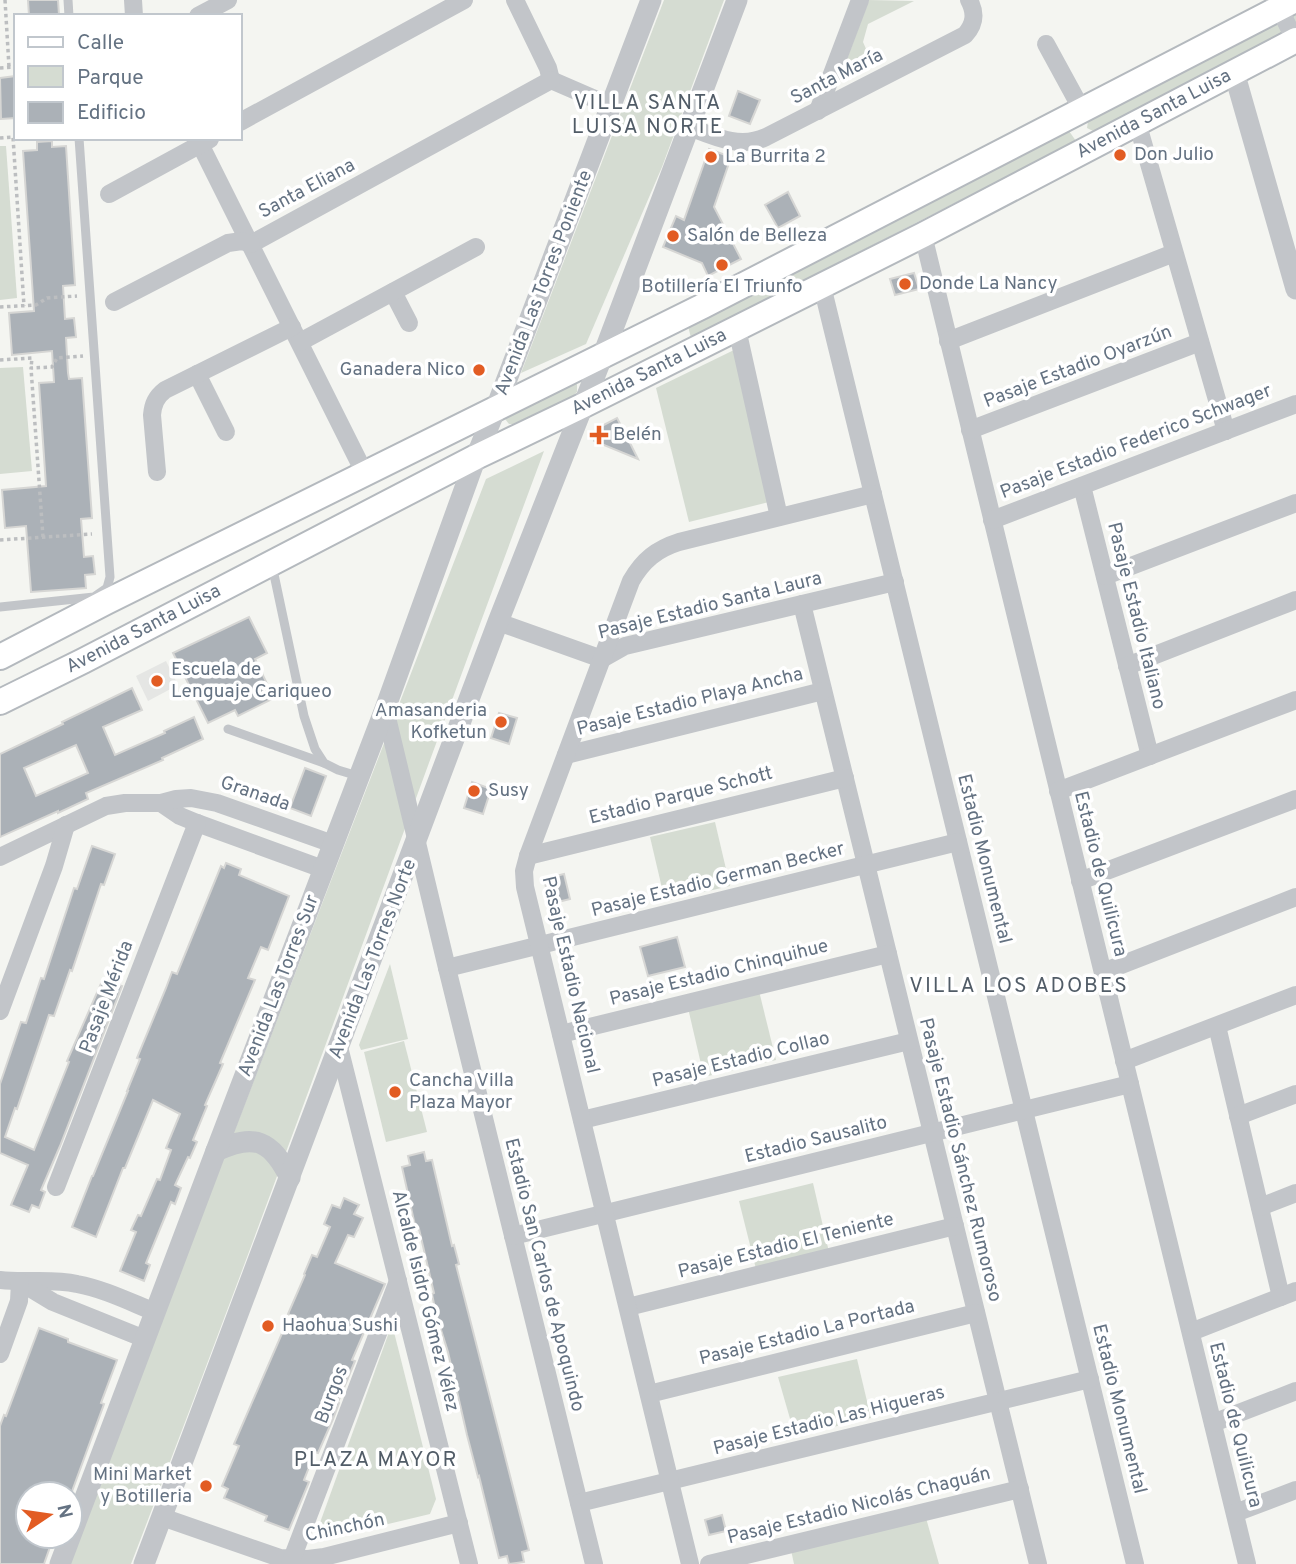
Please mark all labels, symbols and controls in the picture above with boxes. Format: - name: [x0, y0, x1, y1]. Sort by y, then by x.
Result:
- legend: [14, 14, 242, 140]
- text: Calle: [77, 30, 124, 57]
- street label: Santa María: [787, 43, 887, 111]
- street label: Avenida Santa Luisa: [1072, 64, 1235, 165]
- text: Parque: [77, 65, 144, 92]
- district label: VILLA SANTA LUISA NORTE: [572, 90, 724, 141]
- text: Edificio: [77, 100, 146, 127]
- place label: Don Julio: [1134, 143, 1214, 167]
- place label: La Burrita 2: [725, 145, 826, 169]
- marker: Don Julio: [1112, 147, 1128, 163]
- marker: La Burrita 2: [703, 149, 719, 165]
- street label: Santa Eliana: [255, 154, 359, 224]
- street label: Avenida Las Torres Poniente: [490, 167, 598, 399]
- place label: Salón de Belleza: [687, 224, 827, 248]
- marker: Salón de Belleza: [665, 228, 681, 244]
- marker: Botillería El Triunfo: [714, 257, 730, 273]
- place label: Donde La Nancy: [919, 272, 1058, 296]
- place label: Botillería El Triunfo: [641, 275, 803, 299]
- marker: Donde La Nancy: [897, 276, 913, 292]
- street label: Pasaje Estadio Oyarzún: [980, 320, 1176, 414]
- street label: Avenida Santa Luisa: [567, 323, 731, 421]
- place label: Ganadera Nico: [340, 358, 465, 382]
- marker: Ganadera Nico: [471, 362, 487, 378]
- street label: Pasaje Estadio Federico Schwager: [997, 379, 1276, 505]
- place label: Belén: [613, 423, 662, 447]
- marker: Belén: [591, 427, 607, 443]
- street label: Pasaje Estadio Italiano: [1101, 520, 1171, 712]
- street label: Pasaje Estadio Santa Laura: [596, 567, 824, 645]
- street label: Avenida Santa Luisa: [62, 579, 225, 679]
- place label: Escuela de Lenguaje Cariqueo: [171, 658, 332, 704]
- street label: Pasaje Estadio Playa Ancha: [574, 662, 806, 742]
- marker: Escuela de Lenguaje Cariqueo: [149, 673, 165, 689]
- place label: Amasanderia Kofketun: [375, 699, 487, 745]
- marker: Amasanderia Kofketun: [493, 714, 509, 730]
- street label: Estadio Parque Schott: [587, 762, 775, 830]
- street label: Granada: [217, 771, 293, 817]
- street label: Estadio Monumental: [951, 772, 1017, 946]
- place label: Susy: [488, 779, 529, 803]
- marker: Susy: [466, 783, 482, 799]
- street label: Estadio de Quilicura: [1068, 789, 1132, 959]
- street label: Pasaje Estadio German Becker: [589, 837, 848, 923]
- street label: Avenida Las Torres Norte: [324, 856, 422, 1062]
- street label: Pasaje Estadio Nacional: [536, 874, 604, 1076]
- street label: Avenida Las Torres Sur: [233, 891, 325, 1080]
- street label: Pasaje Estadio Chinquihue: [607, 934, 831, 1012]
- street label: Pasaje Mérida: [75, 937, 139, 1057]
- district label: VILLA LOS ADOBES: [909, 973, 1129, 1000]
- street label: Pasaje Estadio Sánchez Rumoroso: [913, 1016, 1007, 1304]
- street label: Pasaje Estadio Collao: [650, 1026, 832, 1094]
- place label: Cancha Villa Plaza Mayor: [409, 1069, 514, 1115]
- marker: Cancha Villa Plaza Mayor: [387, 1084, 403, 1100]
- street label: Estadio Sausalito: [742, 1111, 890, 1169]
- street label: Estadio San Carlos de Apoquindo: [498, 1136, 590, 1414]
- street label: Alcalde Isidro Gómez Vélez: [386, 1188, 464, 1414]
- street label: Pasaje Estadio El Teniente: [676, 1208, 896, 1284]
- street label: Pasaje Estadio La Portada: [697, 1295, 917, 1371]
- place label: Haohua Sushi: [282, 1314, 398, 1338]
- marker: Haohua Sushi: [260, 1318, 276, 1334]
- street label: Estadio Monumental: [1086, 1322, 1152, 1496]
- street label: Estadio de Quilicura: [1203, 1340, 1267, 1510]
- street label: Burgos: [310, 1363, 354, 1427]
- street label: Pasaje Estadio Las Higueras: [711, 1381, 947, 1461]
- district label: PLAZA MAYOR: [294, 1447, 458, 1474]
- street label: Pasaje Estadio Nicolás Chaguán: [725, 1462, 993, 1550]
- place label: Mini Market y Botilleria: [93, 1463, 192, 1509]
- marker: Mini Market y Botilleria: [198, 1478, 214, 1494]
- north arrow: [14, 1480, 84, 1550]
- text: N: [50, 1502, 77, 1521]
- street label: Chinchón: [303, 1508, 387, 1548]

